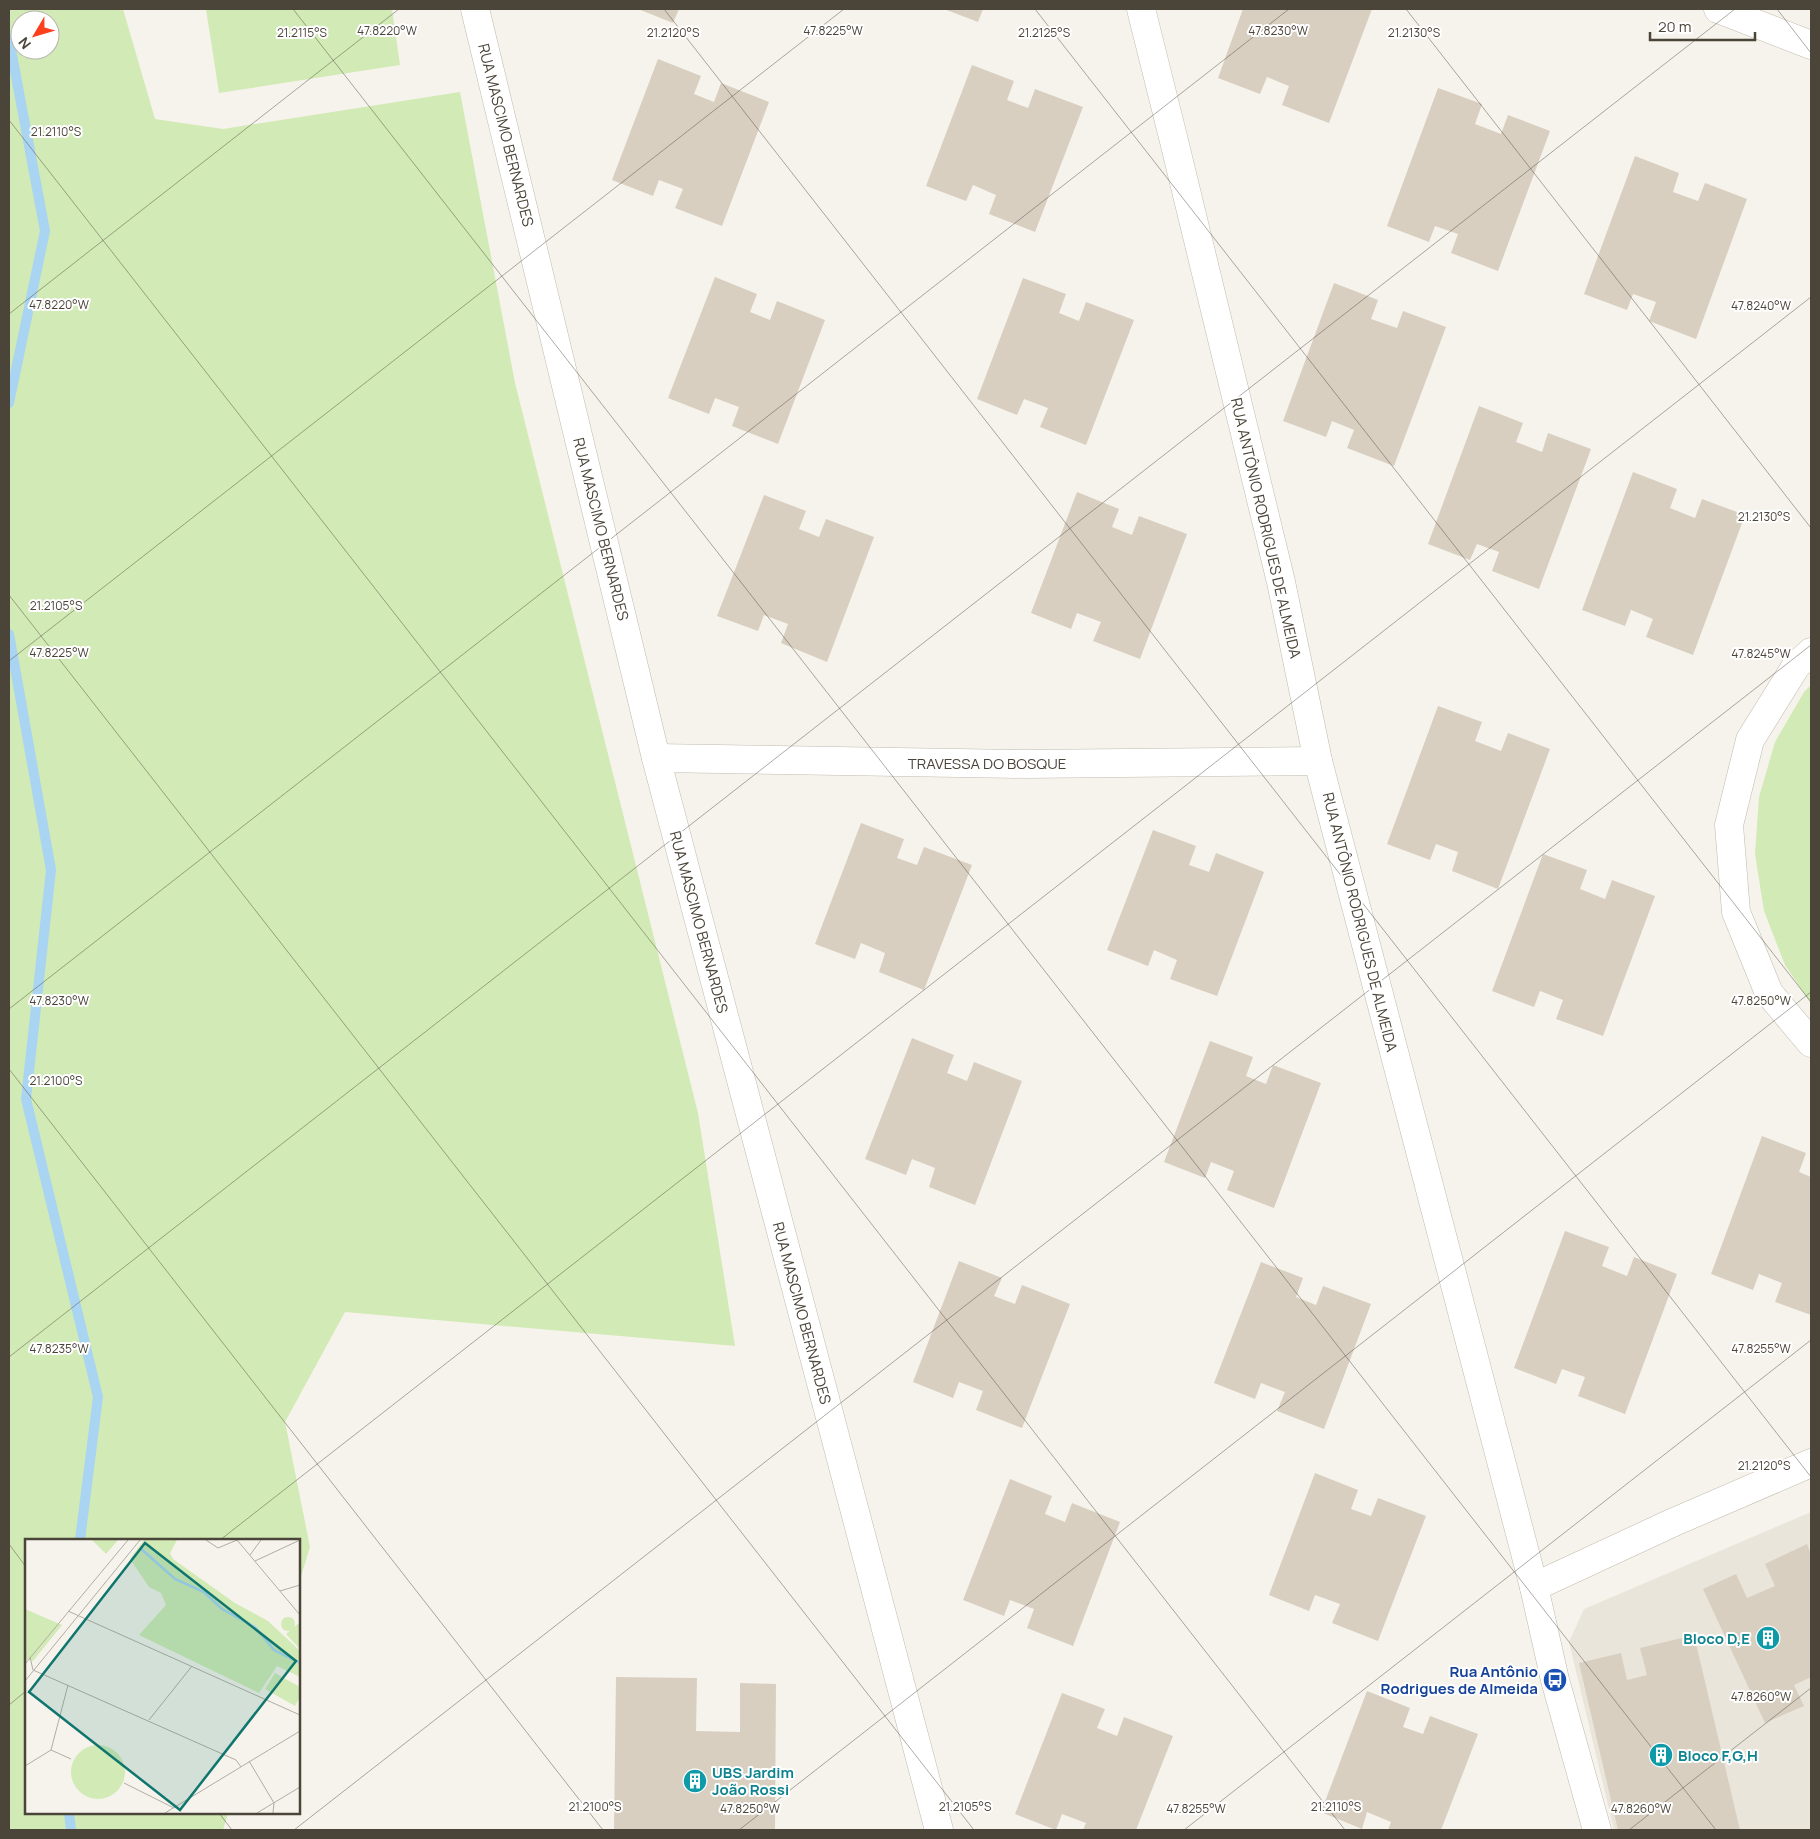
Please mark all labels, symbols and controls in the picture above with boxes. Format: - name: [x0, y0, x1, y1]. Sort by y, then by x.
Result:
- north arrow: [10, 10, 60, 60]
- scale bar: [1650, 10, 1755, 42]
- text: 20 m: [1658, 16, 1691, 37]
- text: 47.8220°W: [357, 22, 418, 39]
- text: 47.8225°W: [803, 22, 864, 39]
- text: 47.8230°W: [1248, 22, 1309, 39]
- text: 21.2115°S: [277, 24, 327, 41]
- text: 21.2120°S: [647, 24, 699, 41]
- text: 21.2125°S: [1018, 24, 1070, 41]
- text: 21.2130°S: [1388, 24, 1440, 41]
- text: N: [14, 33, 35, 53]
- street label: RUA MASCIMO BERNARDES: [473, 41, 539, 229]
- text: 21.2110°S: [31, 123, 81, 140]
- text: 47.8220°W: [29, 296, 90, 313]
- text: 47.8240°W: [1731, 297, 1792, 314]
- street label: RUA ANTÔNIO RODRIGUES DE ALMEIDA: [1226, 396, 1306, 661]
- street label: RUA MASCIMO BERNARDES: [568, 435, 634, 623]
- text: 21.2130°S: [1738, 508, 1790, 525]
- text: 21.2105°S: [30, 597, 82, 614]
- text: 47.8225°W: [29, 644, 90, 661]
- text: 47.8245°W: [1731, 645, 1792, 662]
- street label: TRAVESSA DO BOSQUE: [908, 753, 1066, 774]
- street label: RUA ANTÔNIO RODRIGUES DE ALMEIDA: [1318, 790, 1403, 1054]
- street label: RUA MASCIMO BERNARDES: [665, 829, 733, 1015]
- text: 47.8230°W: [29, 992, 90, 1009]
- text: 47.8250°W: [1731, 992, 1792, 1009]
- text: 21.2100°S: [29, 1072, 83, 1089]
- street label: RUA MASCIMO BERNARDES: [768, 1220, 836, 1406]
- text: 47.8235°W: [29, 1340, 89, 1357]
- text: 47.8255°W: [1731, 1340, 1792, 1357]
- text: 21.2120°S: [1738, 1457, 1790, 1474]
- inset map: [25, 1539, 300, 1814]
- building icon: Bloco D,E: [1755, 1625, 1781, 1651]
- place label: Bloco D,E: [1683, 1628, 1750, 1649]
- place label: Rua Antônio Rodrigues de Almeida: [1381, 1661, 1538, 1699]
- bus stop icon: Rua Antônio Rodrigues de Almeida: [1542, 1667, 1568, 1693]
- text: 47.8260°W: [1731, 1688, 1792, 1705]
- building icon: Bloco F,G,H: [1648, 1742, 1674, 1768]
- place label: Bloco F,G,H: [1678, 1745, 1758, 1766]
- place label: UBS Jardim João Rossi: [712, 1762, 794, 1800]
- building icon: UBS Jardim João Rossi: [682, 1768, 708, 1794]
- text: 21.2100°S: [568, 1798, 622, 1815]
- text: 21.2105°S: [939, 1798, 991, 1815]
- text: 21.2110°S: [1311, 1798, 1361, 1815]
- text: 47.8250°W: [720, 1800, 781, 1817]
- text: 47.8255°W: [1166, 1800, 1227, 1817]
- text: 47.8260°W: [1611, 1800, 1672, 1817]

